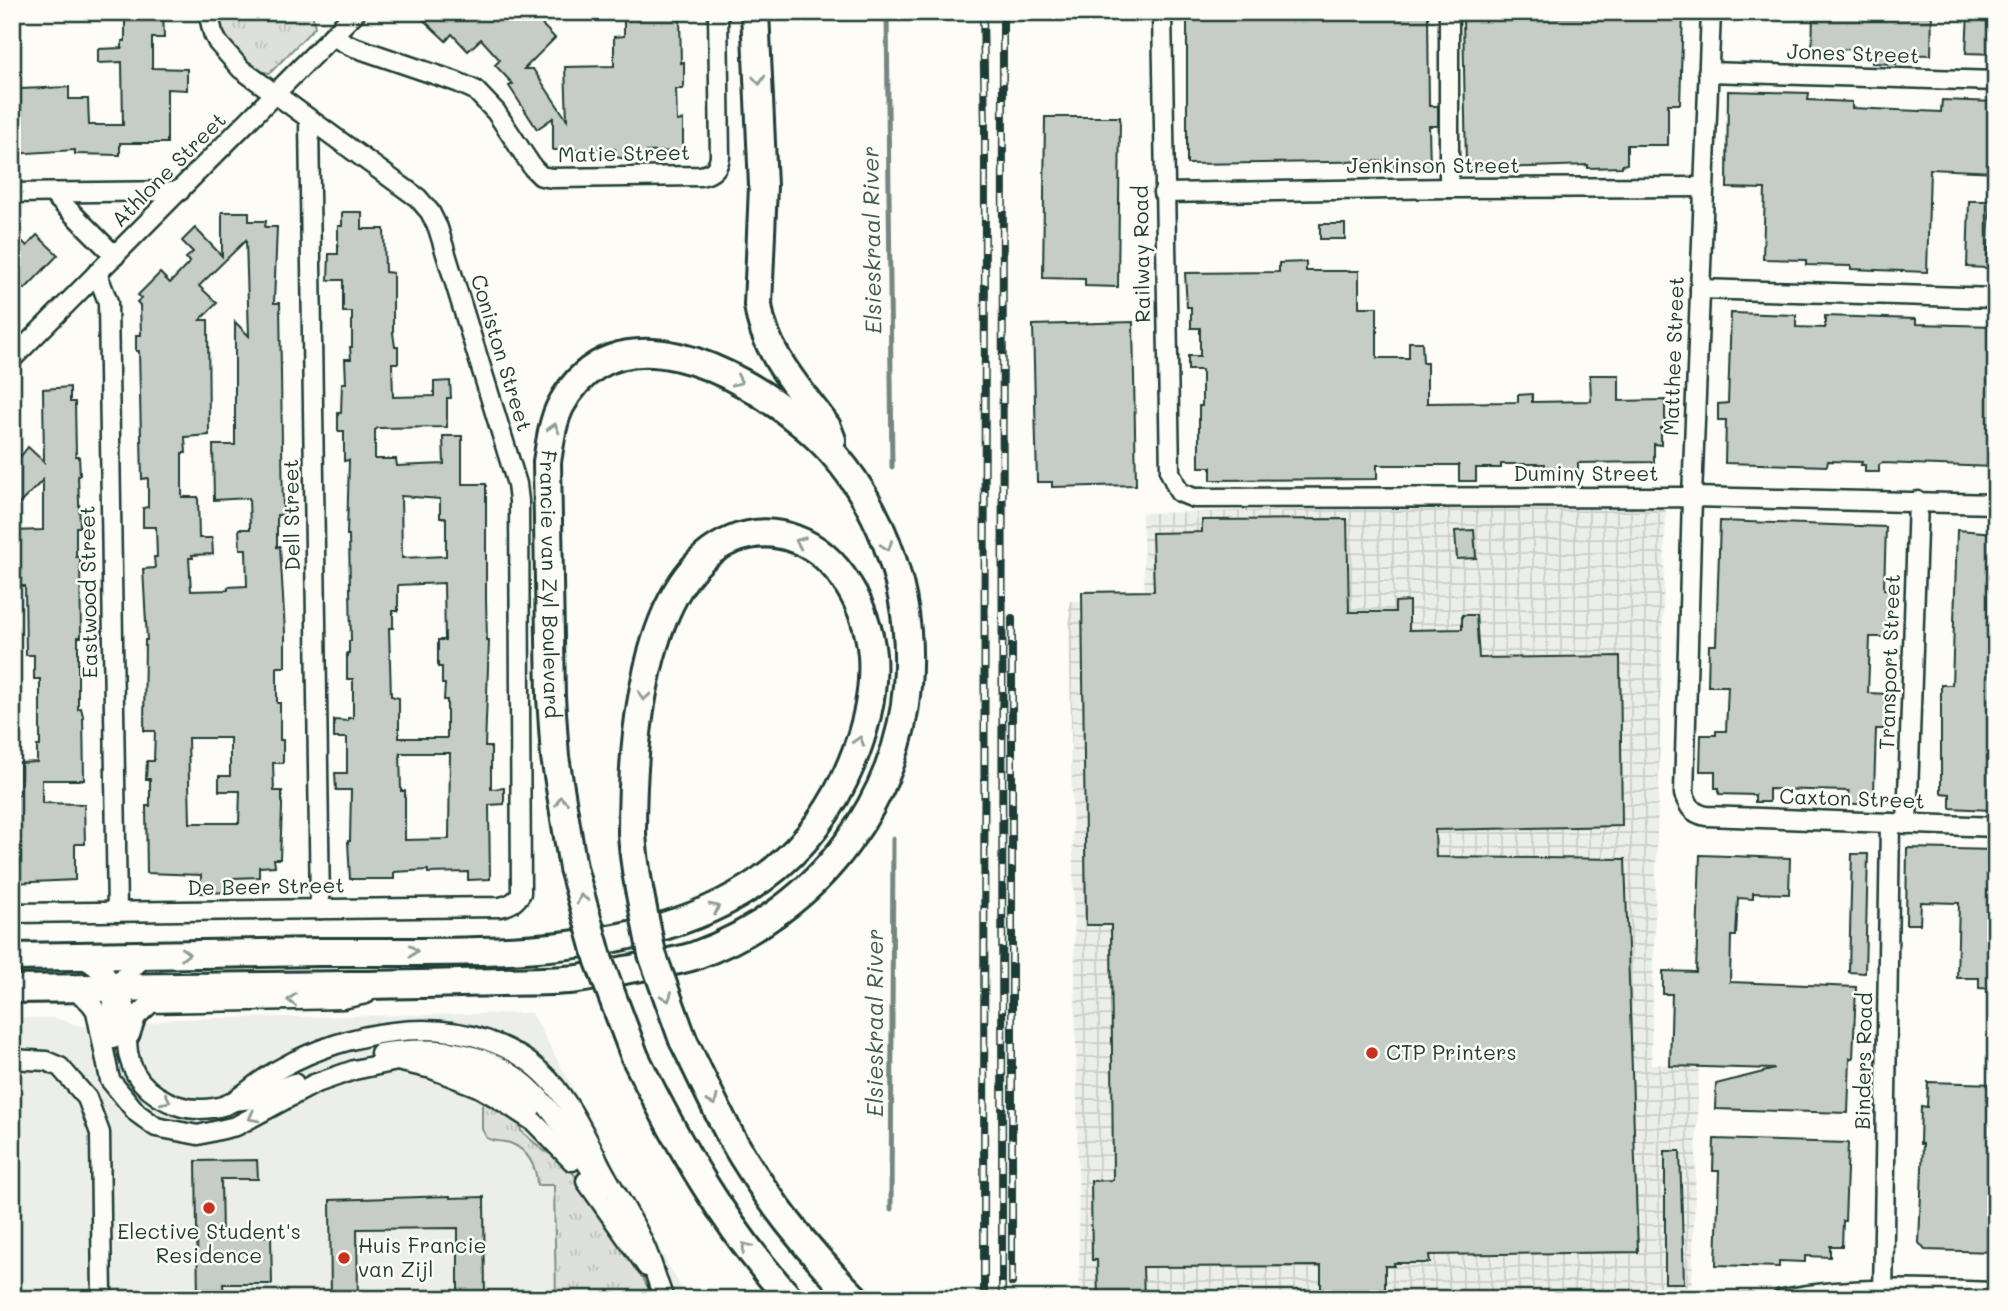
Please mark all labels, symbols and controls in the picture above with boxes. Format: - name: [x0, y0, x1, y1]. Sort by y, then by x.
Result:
- street label: Jones Street: [1786, 37, 1920, 68]
- one-way arrow: [751, 75, 766, 86]
- street label: Athlone Street: [105, 106, 231, 232]
- street label: Matie Street: [558, 138, 690, 167]
- water label: Elsieskraal River: [854, 146, 888, 334]
- street label: Jenkinson Street: [1346, 151, 1520, 178]
- street label: Railway Road: [1126, 185, 1155, 323]
- street label: Coniston Street: [466, 271, 539, 434]
- street label: Matthee Street: [1656, 276, 1689, 436]
- one-way arrow: [731, 373, 743, 387]
- one-way arrow: [545, 422, 560, 434]
- street label: Francie van Zyl Boulevard: [535, 448, 567, 719]
- street label: Dell Street: [276, 459, 305, 571]
- street label: Duminy Street: [1513, 459, 1659, 486]
- street label: Eastwood Street: [72, 505, 103, 679]
- one-way arrow: [795, 536, 807, 550]
- one-way arrow: [879, 539, 893, 551]
- street label: Transport Street: [1872, 574, 1905, 750]
- one-way arrow: [637, 690, 652, 702]
- one-way arrow: [851, 735, 866, 747]
- street label: Caxton Street: [1779, 781, 1925, 814]
- one-way arrow: [554, 795, 569, 807]
- street label: De Beer Street: [187, 871, 345, 900]
- one-way arrow: [576, 893, 590, 905]
- one-way arrow: [708, 902, 720, 916]
- water label: Elsieskraal River: [859, 929, 889, 1117]
- one-way arrow: [408, 943, 418, 959]
- one-way arrow: [181, 946, 191, 962]
- one-way arrow: [659, 990, 673, 1002]
- street label: Binders Road: [1848, 992, 1877, 1130]
- one-way arrow: [286, 993, 297, 1008]
- place label: CTP Printers: [1386, 1038, 1517, 1065]
- marker: CTP Printers: [1364, 1045, 1380, 1061]
- one-way arrow: [159, 1092, 171, 1106]
- one-way arrow: [705, 1094, 719, 1106]
- one-way arrow: [248, 1109, 260, 1123]
- marker: Elective Student's Residence: [201, 1200, 217, 1216]
- place label: Elective Student's Residence: [117, 1217, 301, 1268]
- place label: Huis Francie van Zijl: [358, 1231, 487, 1282]
- one-way arrow: [742, 1242, 754, 1254]
- marker: Huis Francie van Zijl: [336, 1250, 352, 1266]

